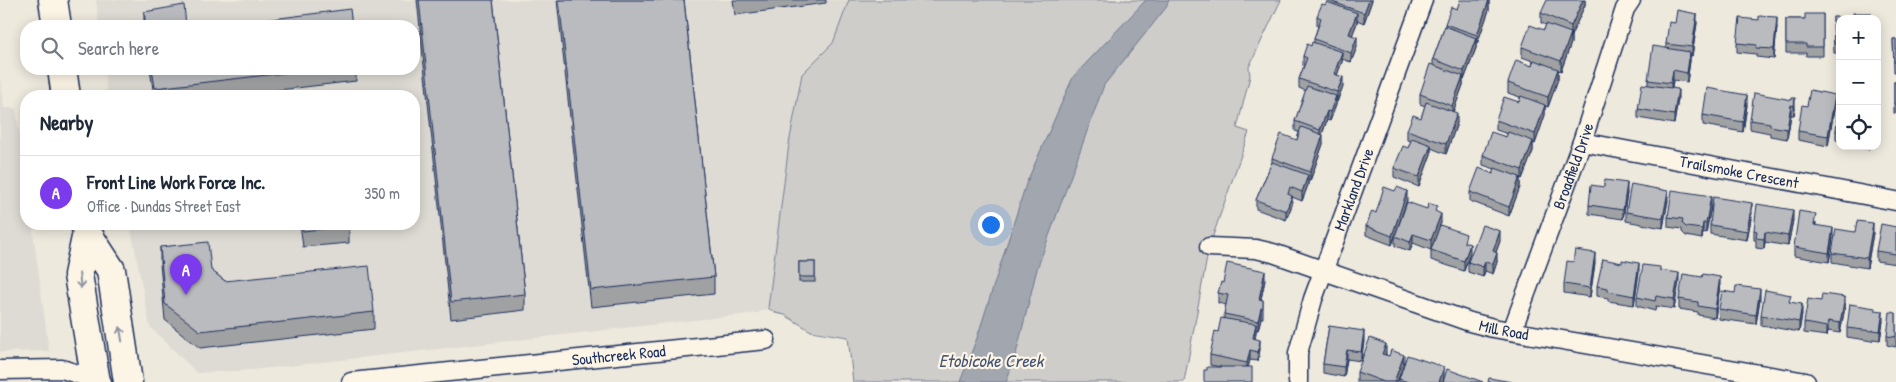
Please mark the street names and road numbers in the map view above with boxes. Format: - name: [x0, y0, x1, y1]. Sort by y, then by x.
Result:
- street label: Broadfield Drive: [1547, 119, 1599, 212]
- street label: Markland Drive: [1328, 144, 1379, 234]
- street label: Trailsmoke Crescent: [1678, 150, 1801, 194]
- street label: Mill Road: [1477, 314, 1530, 345]
- street label: Southcreek Road: [571, 339, 667, 371]

